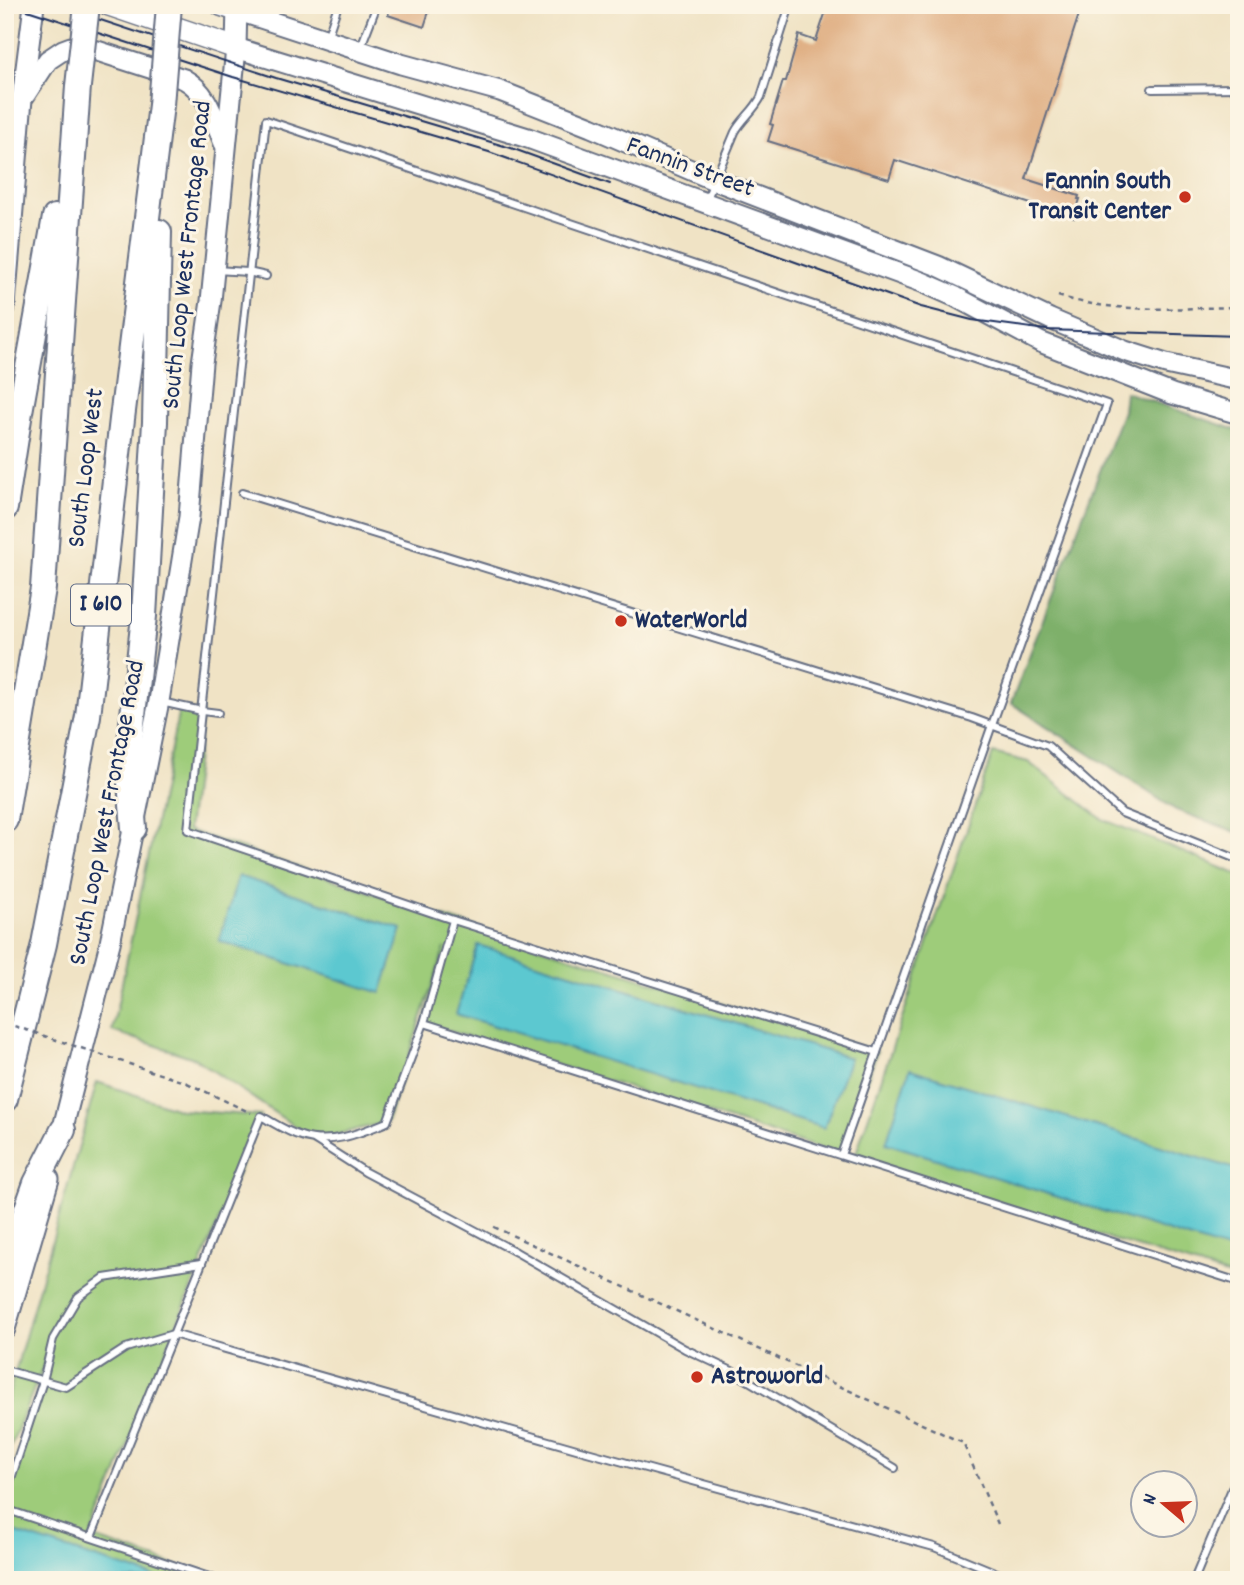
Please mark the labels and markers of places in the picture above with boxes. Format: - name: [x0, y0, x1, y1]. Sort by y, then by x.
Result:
- place label: Fannin South Transit Center: [1029, 164, 1171, 231]
- marker: Fannin South Transit Center: [1177, 189, 1193, 205]
- place label: WaterWorld: [635, 603, 747, 640]
- marker: WaterWorld: [613, 613, 629, 629]
- place label: Astroworld: [711, 1359, 823, 1396]
- marker: Astroworld: [689, 1369, 705, 1385]

